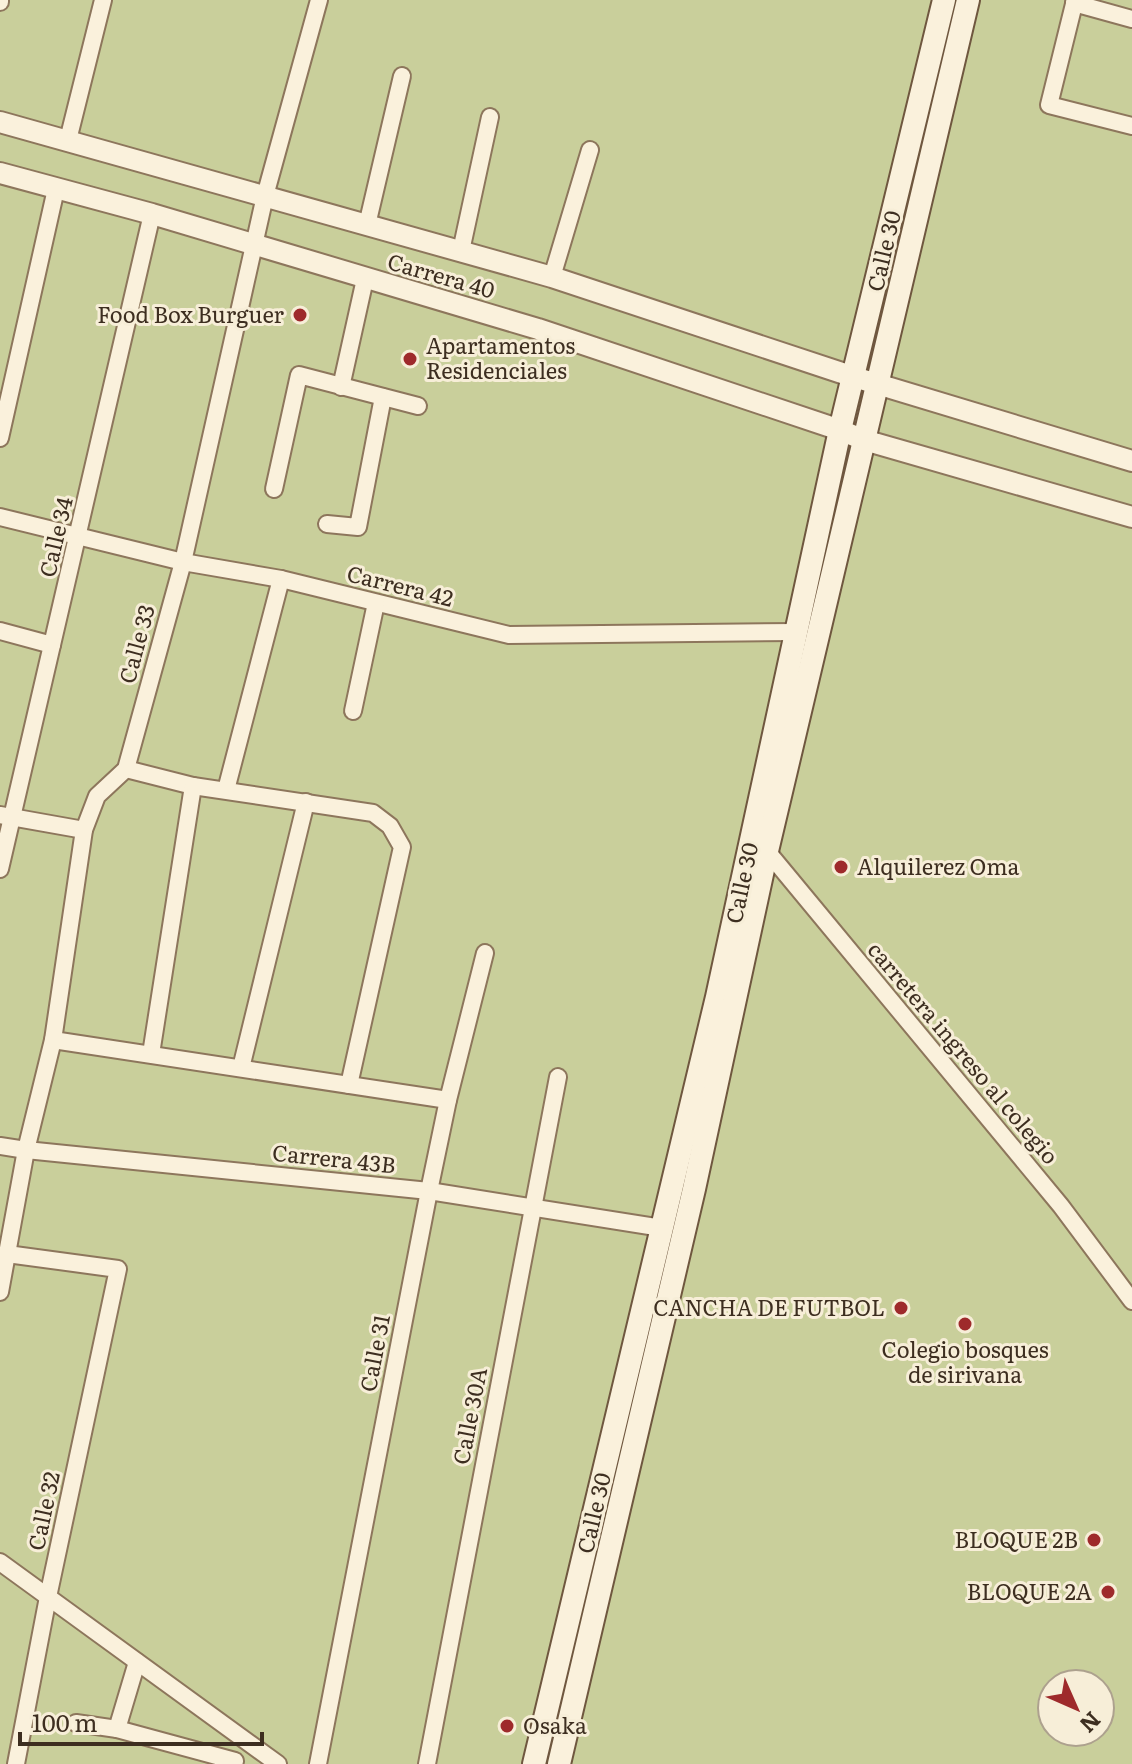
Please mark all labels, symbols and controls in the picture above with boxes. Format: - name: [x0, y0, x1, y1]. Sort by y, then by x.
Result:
- street label: Calle 30: [857, 207, 908, 294]
- street label: Carrera 40: [384, 244, 499, 306]
- place label: Food Box Burguer: [97, 297, 285, 330]
- marker: Food Box Burguer: [291, 306, 309, 324]
- place label: Apartamentos Residenciales: [426, 328, 575, 386]
- marker: Apartamentos Residenciales: [401, 350, 419, 368]
- street label: Calle 34: [29, 493, 80, 580]
- street label: Carrera 42: [344, 555, 457, 614]
- street label: Calle 33: [109, 600, 162, 687]
- street label: Calle 30: [716, 839, 765, 926]
- place label: Alquilerez Oma: [857, 849, 1020, 882]
- marker: Alquilerez Oma: [832, 858, 850, 876]
- street label: carretera ingreso al colegio: [861, 934, 1067, 1171]
- street label: Carrera 43B: [271, 1135, 397, 1180]
- place label: CANCHA DE FUTBOL: [653, 1290, 885, 1323]
- marker: CANCHA DE FUTBOL: [892, 1299, 910, 1317]
- street label: Calle 31: [350, 1311, 397, 1394]
- marker: Colegio bosques de sirivana: [956, 1315, 974, 1333]
- place label: Colegio bosques de sirivana: [881, 1332, 1049, 1390]
- street label: Calle 30A: [443, 1364, 494, 1467]
- street label: Calle 32: [18, 1468, 67, 1553]
- street label: Calle 30: [567, 1469, 618, 1556]
- place label: BLOQUE 2B: [954, 1522, 1078, 1555]
- marker: BLOQUE 2B: [1085, 1531, 1103, 1549]
- place label: BLOQUE 2A: [967, 1574, 1092, 1607]
- marker: BLOQUE 2A: [1099, 1583, 1117, 1601]
- north arrow: [1036, 1668, 1116, 1748]
- scale bar: [20, 1696, 262, 1746]
- text: 100 m: [32, 1704, 98, 1739]
- text: N: [1073, 1705, 1109, 1741]
- place label: Osaka: [523, 1708, 587, 1741]
- marker: Osaka: [498, 1717, 516, 1735]

